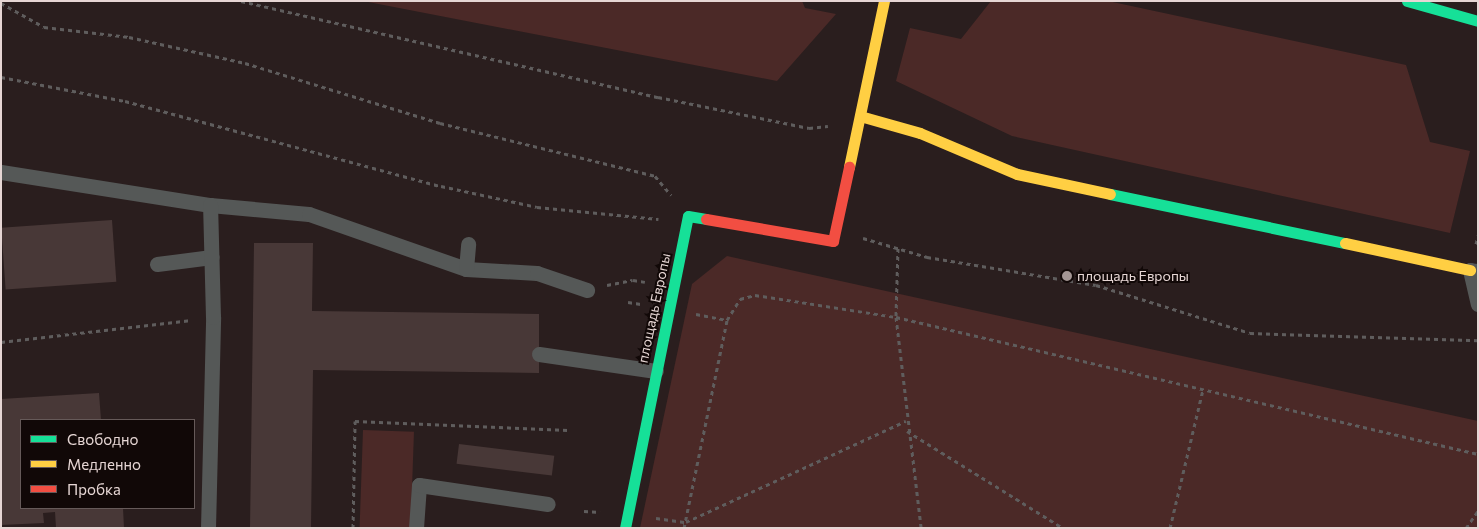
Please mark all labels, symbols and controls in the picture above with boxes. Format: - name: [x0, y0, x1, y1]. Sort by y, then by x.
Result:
- street label: площадь Европы: [634, 251, 674, 365]
- place label: площадь Европы: [1077, 268, 1189, 284]
- marker: площадь Европы: [1061, 270, 1073, 282]
- legend: [20, 419, 195, 509]
- text: Свободно: [67, 430, 138, 448]
- text: Медленно: [67, 455, 141, 473]
- text: Пробка: [67, 480, 121, 498]

